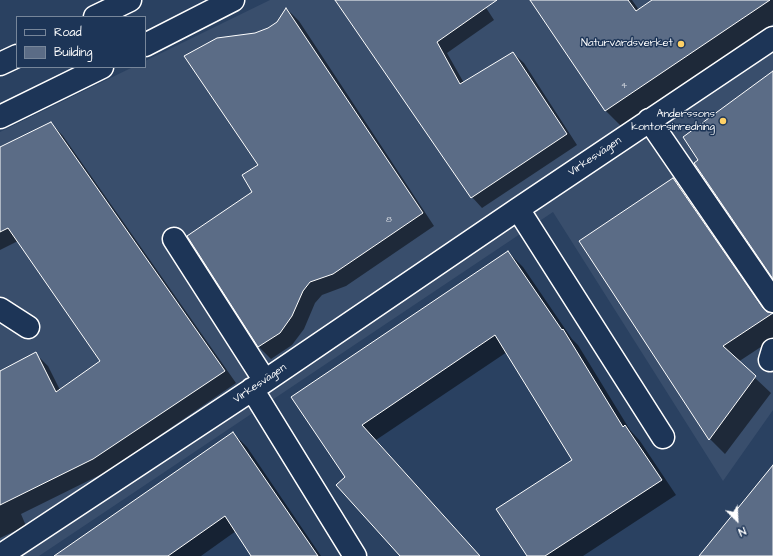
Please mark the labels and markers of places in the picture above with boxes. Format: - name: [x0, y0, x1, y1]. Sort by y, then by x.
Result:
- place label: Naturvårdsverket: [581, 37, 673, 51]
- marker: Naturvårdsverket: [676, 39, 686, 49]
- place label: Anderssons kontorsinredning: [631, 108, 715, 134]
- marker: Anderssons kontorsinredning: [718, 116, 728, 126]

